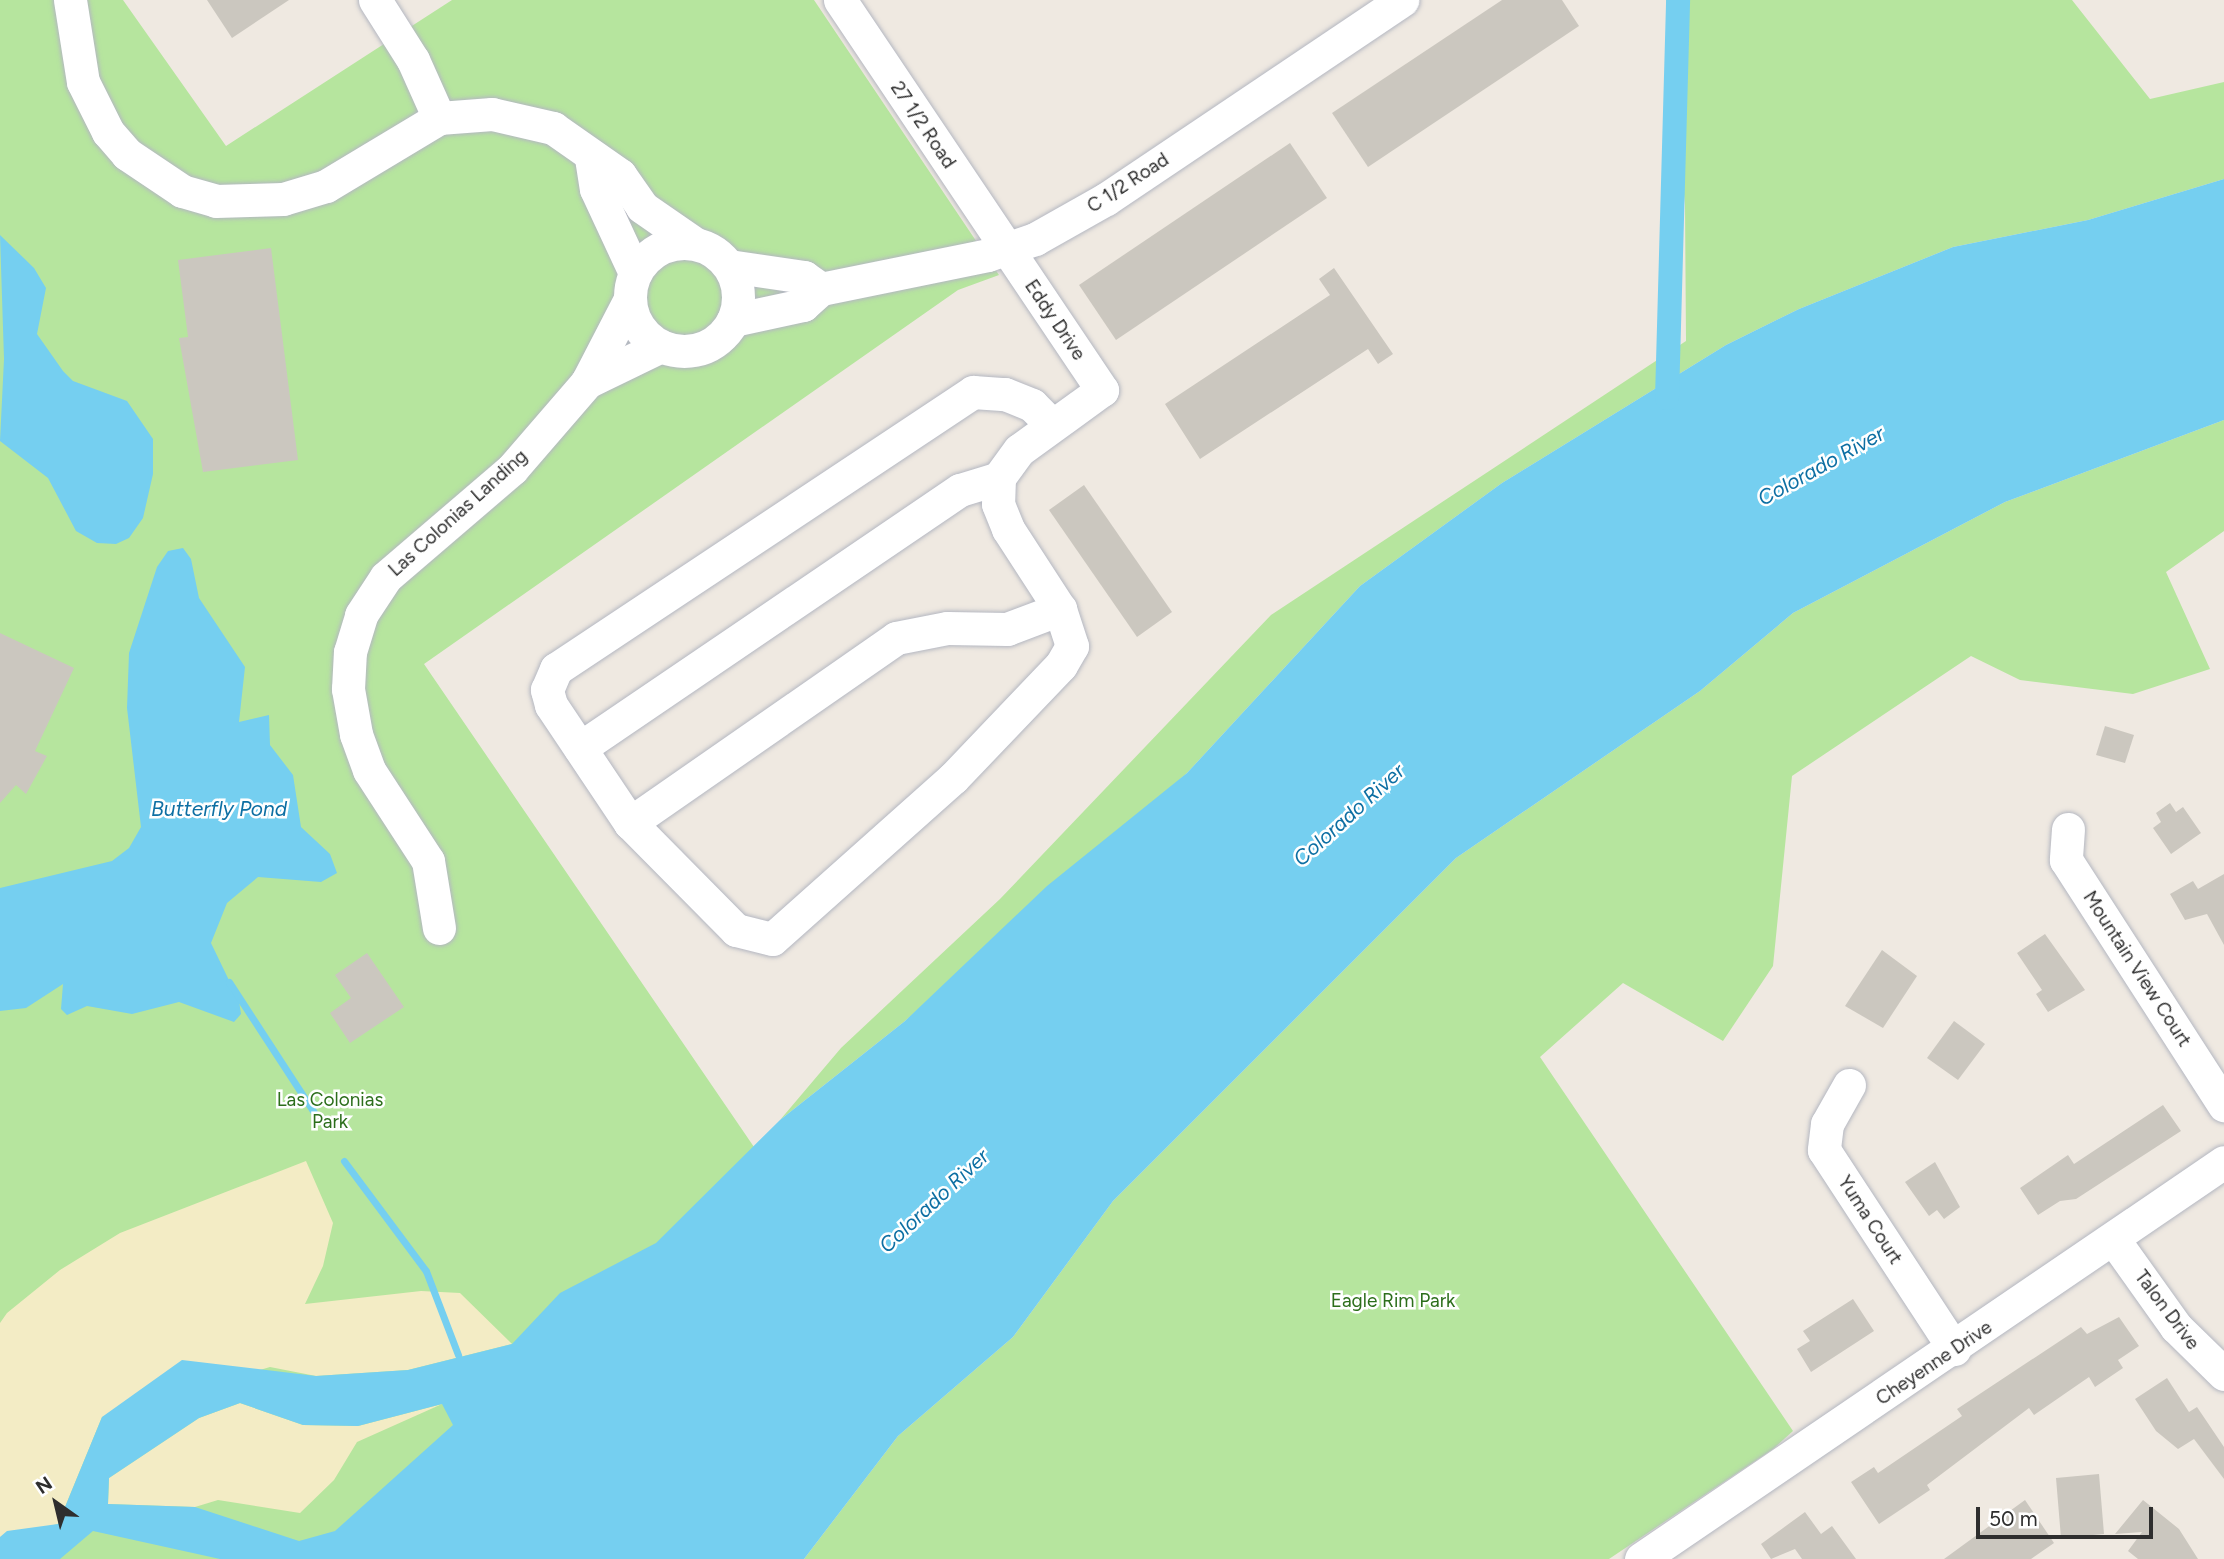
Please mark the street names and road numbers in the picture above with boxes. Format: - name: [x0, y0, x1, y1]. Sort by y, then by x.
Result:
- street label: 27 1/2 Road: [886, 77, 960, 173]
- street label: C 1/2 Road: [1083, 148, 1173, 218]
- street label: Eddy Drive: [1020, 275, 1090, 365]
- street label: Las Colonias Landing: [384, 445, 532, 581]
- street label: Mountain View Court: [2078, 887, 2196, 1051]
- street label: Yuma Court: [1833, 1171, 1907, 1269]
- street label: Talon Drive: [2130, 1266, 2204, 1354]
- street label: Cheyenne Drive: [1872, 1316, 1996, 1410]

